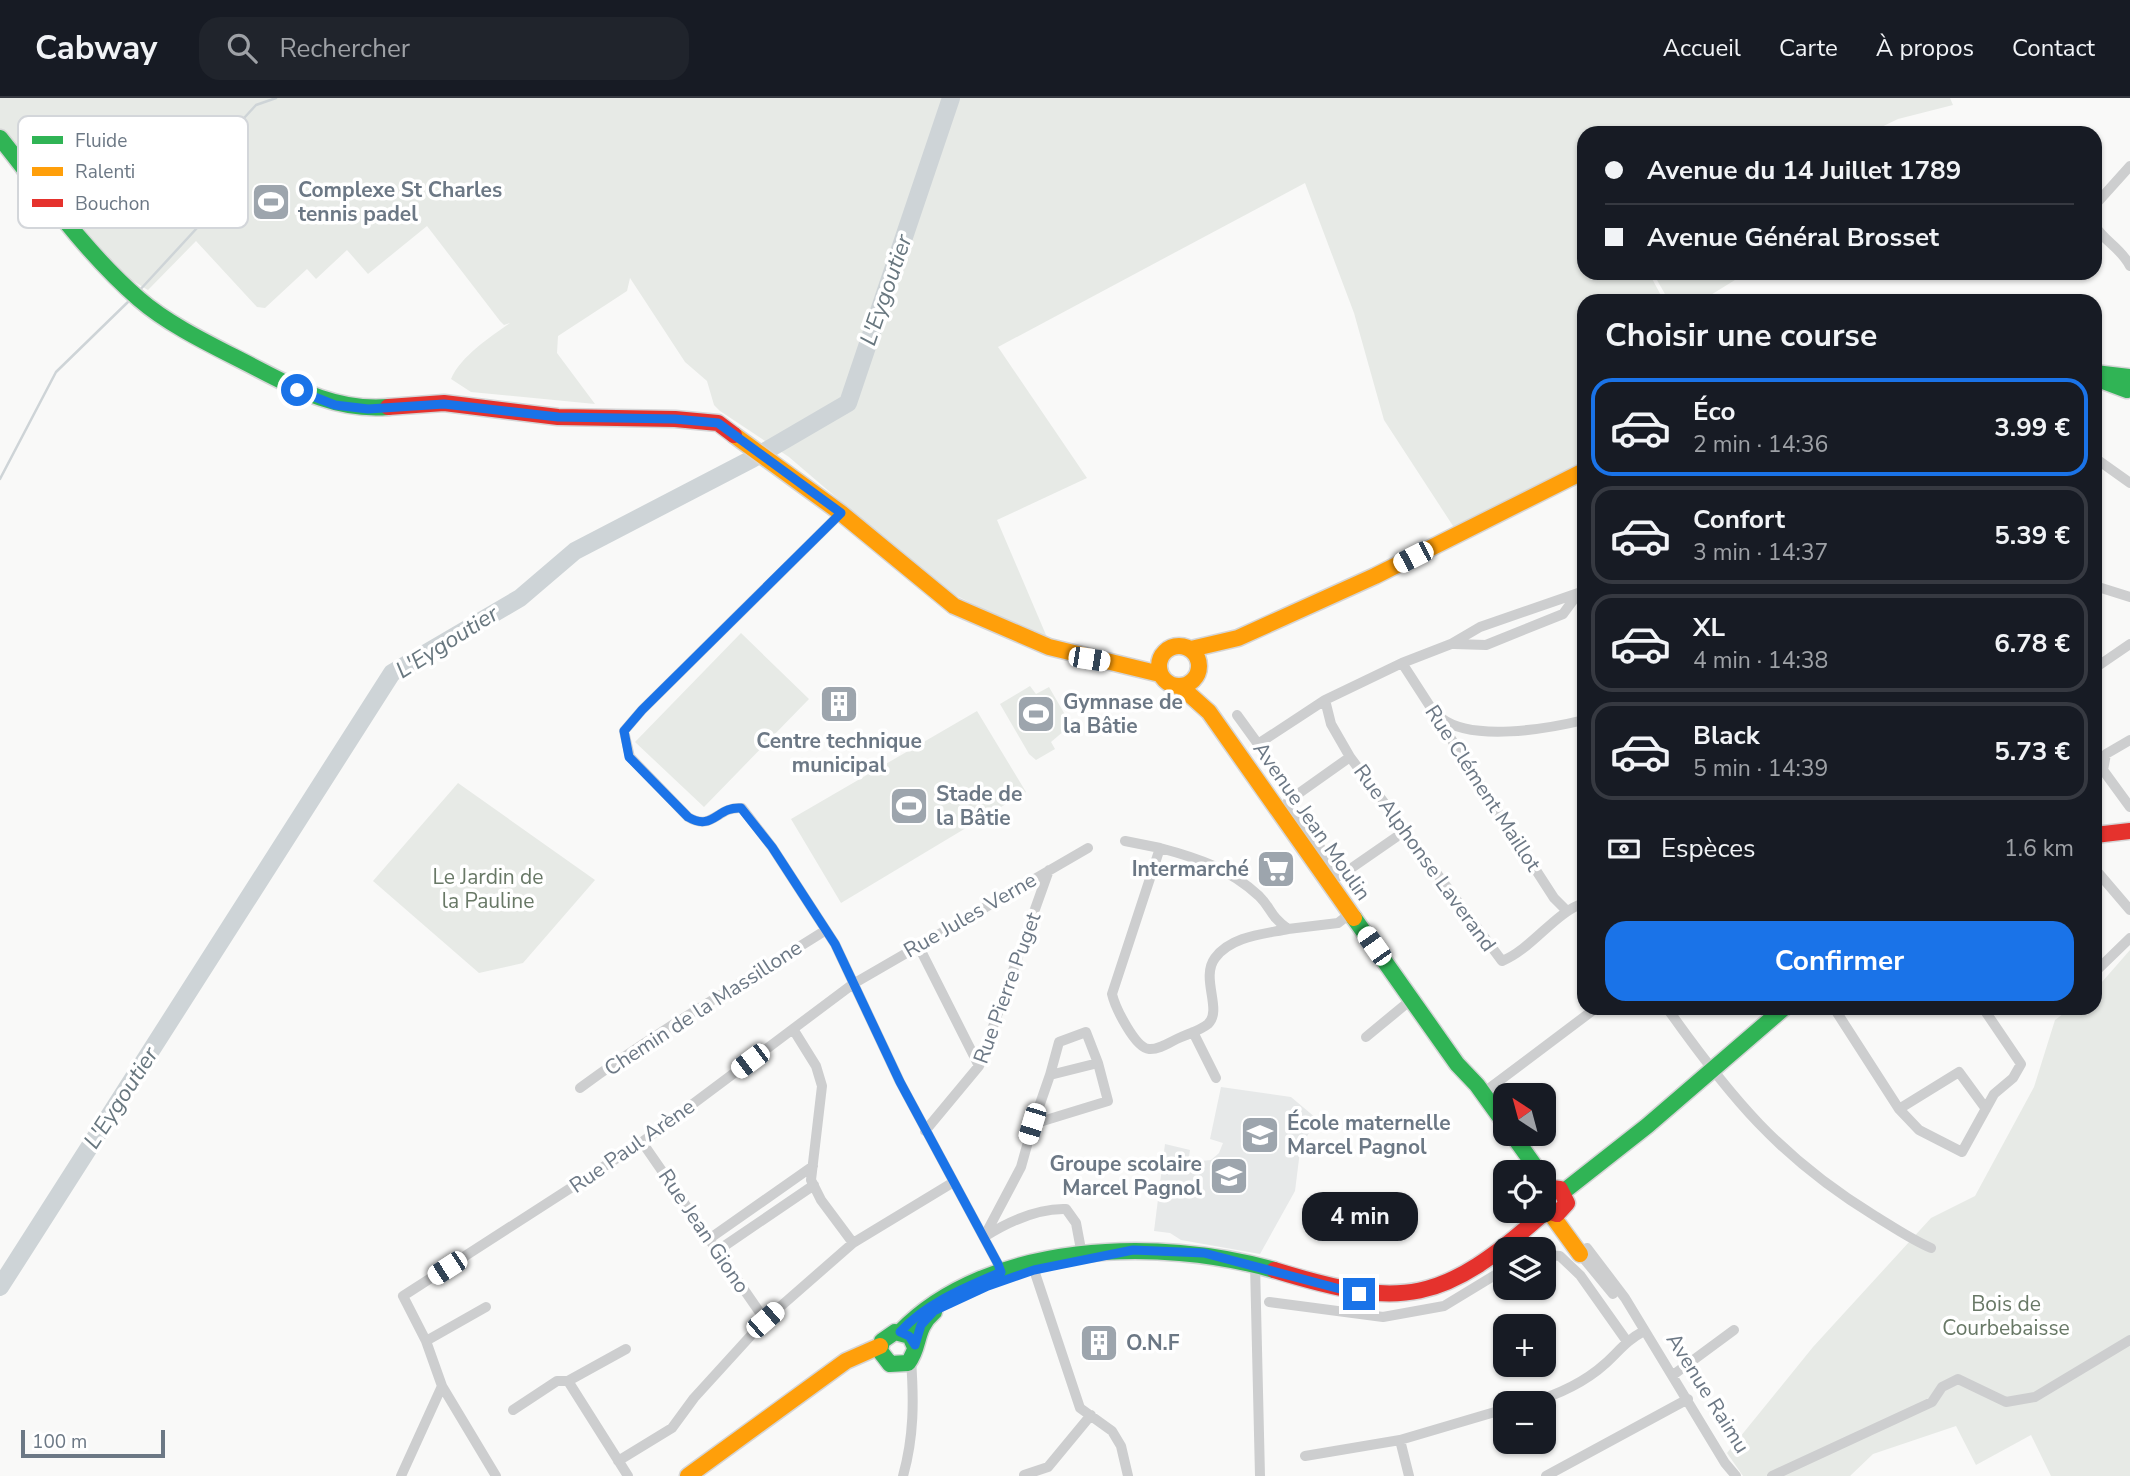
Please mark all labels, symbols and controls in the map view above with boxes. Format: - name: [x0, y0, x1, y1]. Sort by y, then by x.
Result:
- search box: [199, 17, 689, 80]
- text: Cabway: [35, 26, 157, 71]
- icon: search: [223, 29, 261, 67]
- text: Rechercher: [279, 31, 410, 66]
- text: Accueil: [1663, 32, 1741, 64]
- text: Carte: [1779, 32, 1838, 64]
- text: À propos: [1876, 32, 1974, 64]
- text: Contact: [2012, 32, 2095, 64]
- legend: [18, 116, 248, 228]
- text: Fluide: [75, 128, 127, 154]
- text: Avenue du 14 Juillet 1789: [1647, 153, 1961, 188]
- text: Ralenti: [75, 159, 135, 185]
- place label: Complexe St Charles tennis padel: [298, 176, 502, 228]
- sports icon: Complexe St Charles tennis padel: [250, 181, 292, 223]
- text: Bouchon: [75, 191, 150, 217]
- text: Avenue Général Brosset: [1647, 220, 1939, 255]
- water label: L'Eygoutier: [853, 230, 920, 350]
- text: Choisir une course: [1605, 314, 1877, 357]
- route start: [281, 374, 313, 406]
- text: Éco: [1693, 394, 1735, 429]
- icon: car: [1609, 396, 1672, 459]
- text: 3.99 €: [1994, 410, 2070, 445]
- text: 2 min · 14:36: [1693, 429, 1828, 460]
- text: Confort: [1693, 502, 1785, 537]
- icon: car: [1609, 504, 1672, 567]
- text: 5.39 €: [1994, 518, 2070, 553]
- text: 3 min · 14:37: [1693, 537, 1828, 568]
- car: [1390, 538, 1437, 576]
- water label: L'Eygoutier: [390, 598, 505, 686]
- text: XL: [1693, 610, 1725, 645]
- icon: car: [1609, 612, 1672, 675]
- text: 6.78 €: [1994, 626, 2070, 661]
- car: [1067, 645, 1112, 673]
- text: 4 min · 14:38: [1693, 645, 1828, 676]
- building icon: Centre technique municipal: [818, 683, 860, 725]
- place label: Gymnase de la Bâtie: [1063, 688, 1183, 740]
- sports icon: Gymnase de la Bâtie: [1015, 693, 1057, 735]
- street label: Rue Clément Maillot: [1419, 700, 1548, 877]
- text: Black: [1693, 718, 1760, 753]
- icon: car: [1609, 720, 1672, 783]
- place label: Centre technique municipal: [756, 727, 922, 779]
- text: 5.73 €: [1994, 734, 2070, 769]
- street label: Avenue Jean Moulin: [1247, 736, 1377, 906]
- text: 5 min · 14:39: [1693, 753, 1828, 784]
- street label: Rue Alphonse Laverand: [1347, 759, 1503, 957]
- place label: Stade de la Bâtie: [936, 780, 1022, 832]
- sports icon: Stade de la Bâtie: [888, 785, 930, 827]
- icon: cash: [1605, 830, 1643, 868]
- text: Espèces: [1661, 831, 1756, 866]
- text: 1.6 km: [2004, 833, 2074, 864]
- supermarket icon: Intermarché: [1255, 848, 1297, 890]
- place label: Intermarché: [1132, 855, 1249, 883]
- park label: Le Jardin de la Pauline: [432, 863, 544, 915]
- street label: Rue Jules Verne: [899, 866, 1041, 964]
- street label: Rue Pierre Puget: [967, 908, 1048, 1067]
- button: Confirmer: [1605, 921, 2074, 1001]
- car: [1354, 923, 1395, 969]
- street label: Chemin de la Massillone: [599, 934, 807, 1082]
- car: [727, 1040, 774, 1082]
- water label: L'Eygoutier: [77, 1041, 166, 1155]
- north arrow: [1493, 1083, 1556, 1146]
- map controls: [1493, 1083, 1556, 1454]
- street label: Rue Paul Arène: [564, 1092, 700, 1200]
- car: [1016, 1101, 1049, 1147]
- place label: École maternelle Marcel Pagnol: [1287, 1109, 1451, 1161]
- school or university icon: École maternelle Marcel Pagnol: [1239, 1114, 1281, 1156]
- place label: Groupe scolaire Marcel Pagnol: [1050, 1150, 1202, 1202]
- school or university icon: Groupe scolaire Marcel Pagnol: [1208, 1155, 1250, 1197]
- button: locate: [1493, 1160, 1556, 1223]
- street label: Rue Jean Giono: [652, 1163, 756, 1299]
- callout: 4 min: [1301, 1192, 1417, 1242]
- text: 4 min: [1330, 1201, 1390, 1232]
- button: layers: [1493, 1237, 1556, 1300]
- car: [424, 1248, 471, 1288]
- route end: [1343, 1278, 1375, 1310]
- park label: Bois de Courbebaisse: [1942, 1290, 2070, 1342]
- car: [743, 1298, 788, 1342]
- button: +: [1493, 1314, 1556, 1377]
- building icon: O.N.F: [1078, 1322, 1120, 1364]
- street label: Avenue Raimu: [1660, 1328, 1756, 1458]
- place label: O.N.F: [1126, 1329, 1180, 1357]
- button: −: [1493, 1391, 1556, 1454]
- scale bar: [21, 1427, 164, 1459]
- text: 100 m: [32, 1429, 87, 1455]

